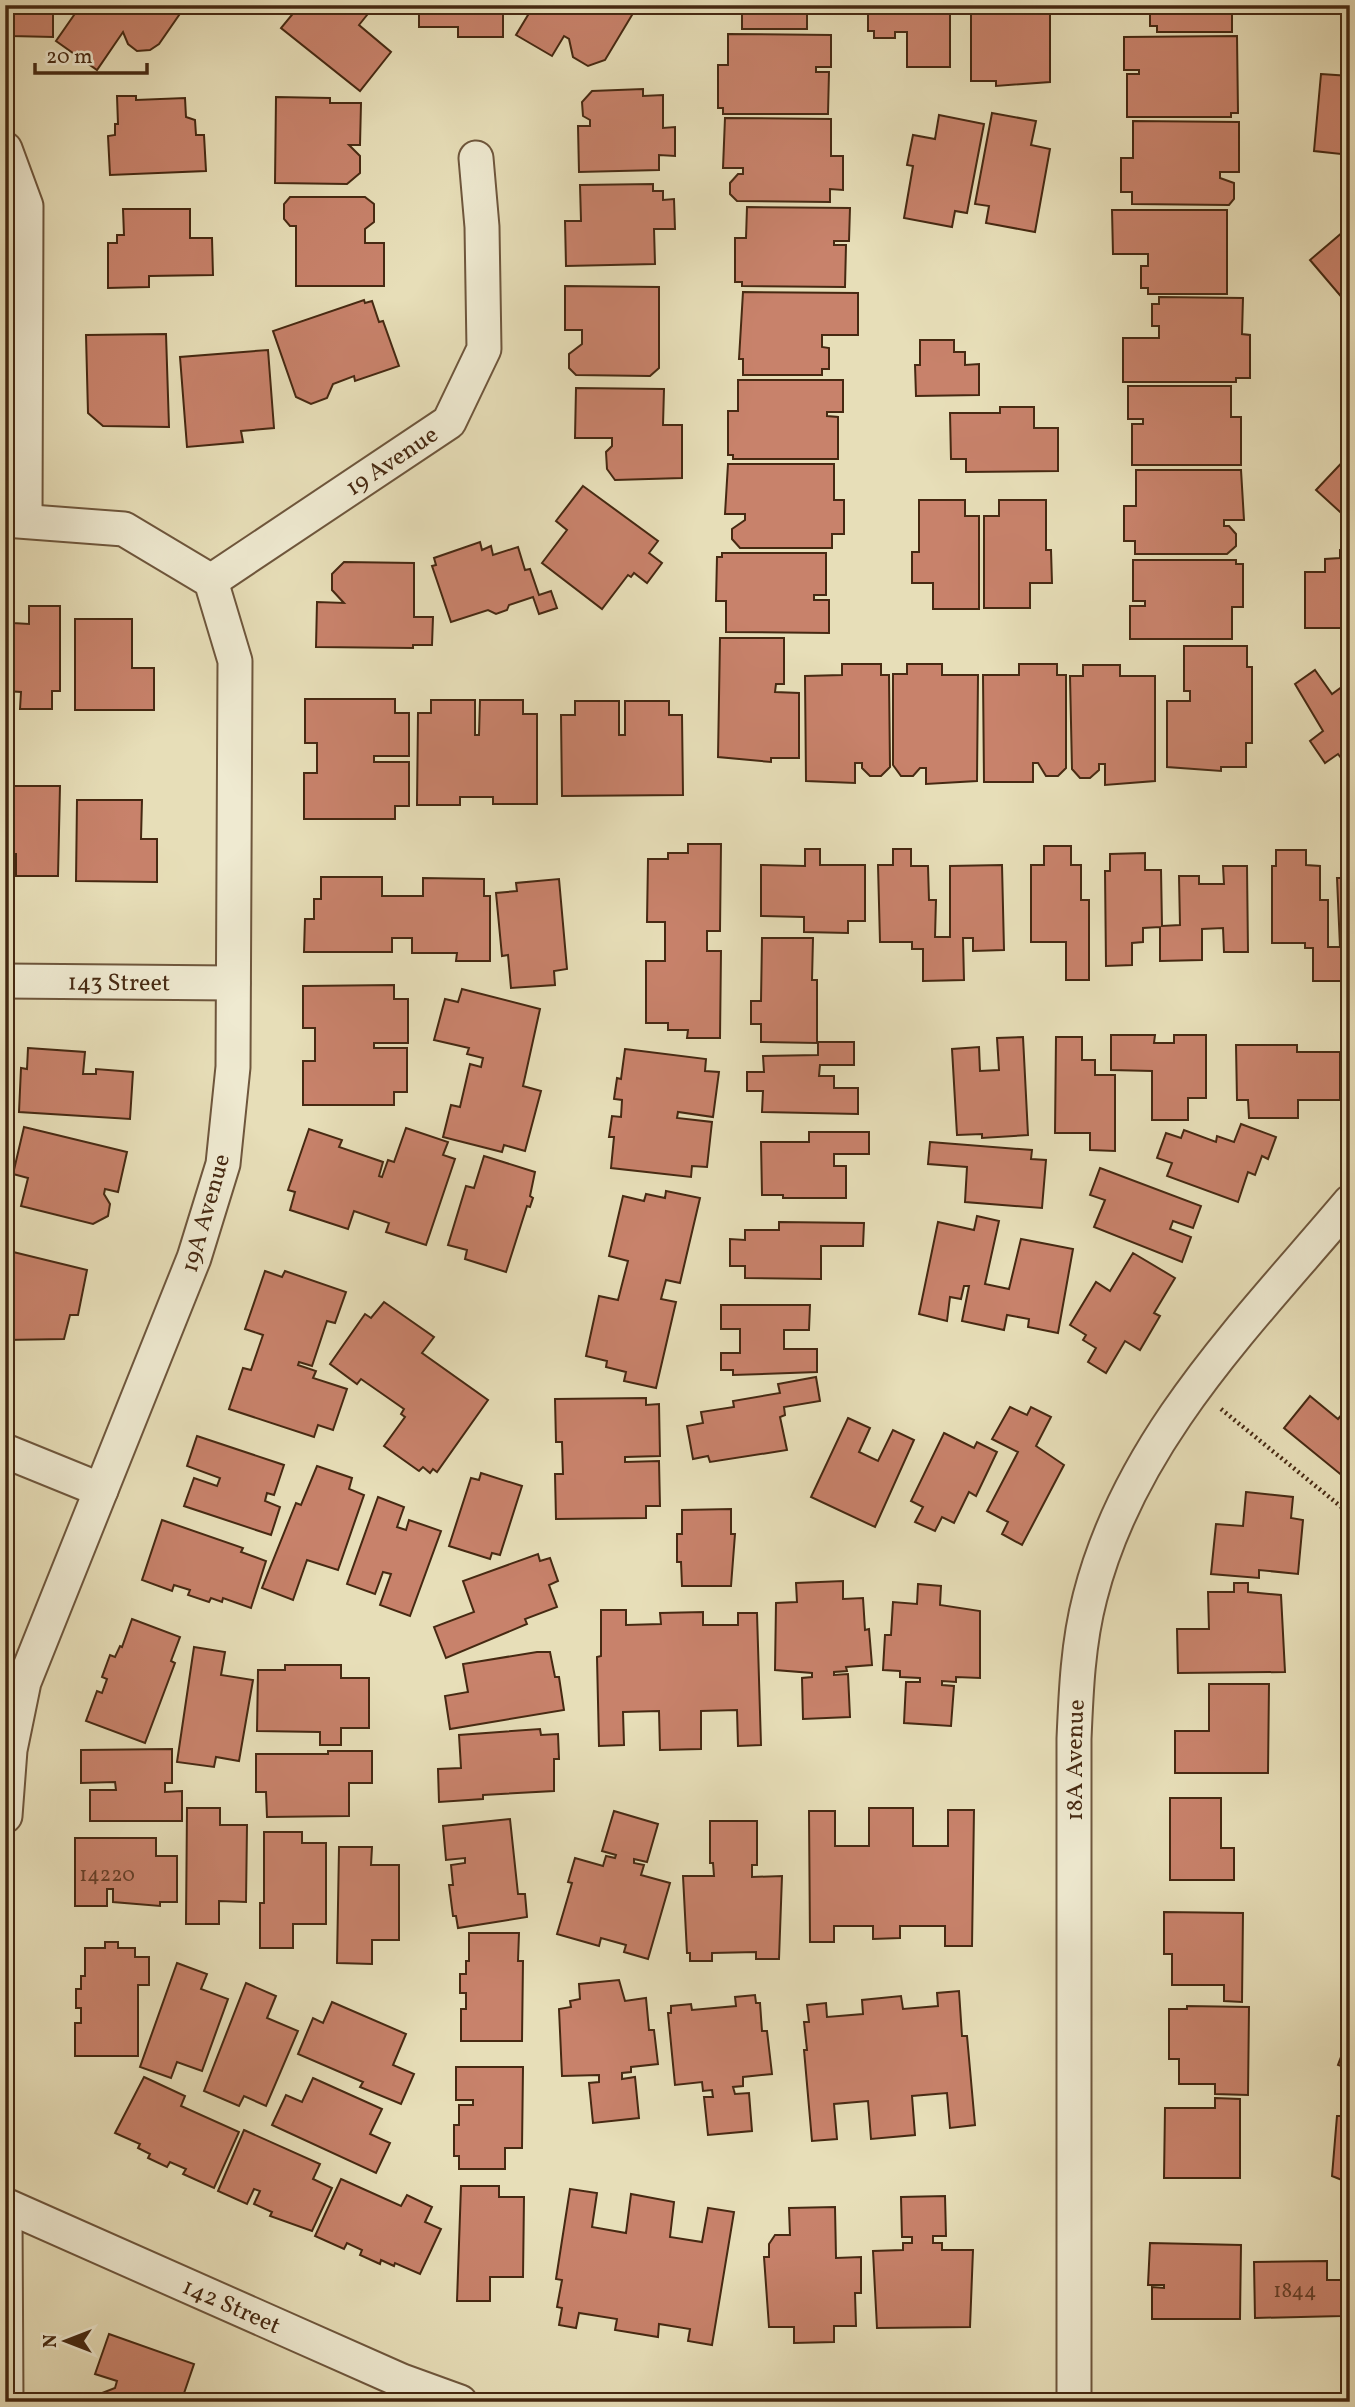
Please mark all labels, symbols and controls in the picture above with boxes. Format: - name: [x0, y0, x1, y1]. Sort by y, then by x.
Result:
- scale bar: [35, 32, 147, 76]
- text: 20 m: [46, 43, 92, 72]
- street label: 19 Avenue: [339, 419, 446, 505]
- street label: 143 Street: [67, 967, 171, 1001]
- street label: 19A Avenue: [174, 1150, 240, 1277]
- street label: 18A Avenue: [1059, 1698, 1095, 1821]
- house number: 14220: [79, 1861, 135, 1890]
- street label: 142 Street: [176, 2271, 285, 2344]
- house number: 1844: [1273, 2277, 1317, 2306]
- north arrow: [32, 2306, 102, 2376]
- text: N: [38, 2334, 64, 2348]

